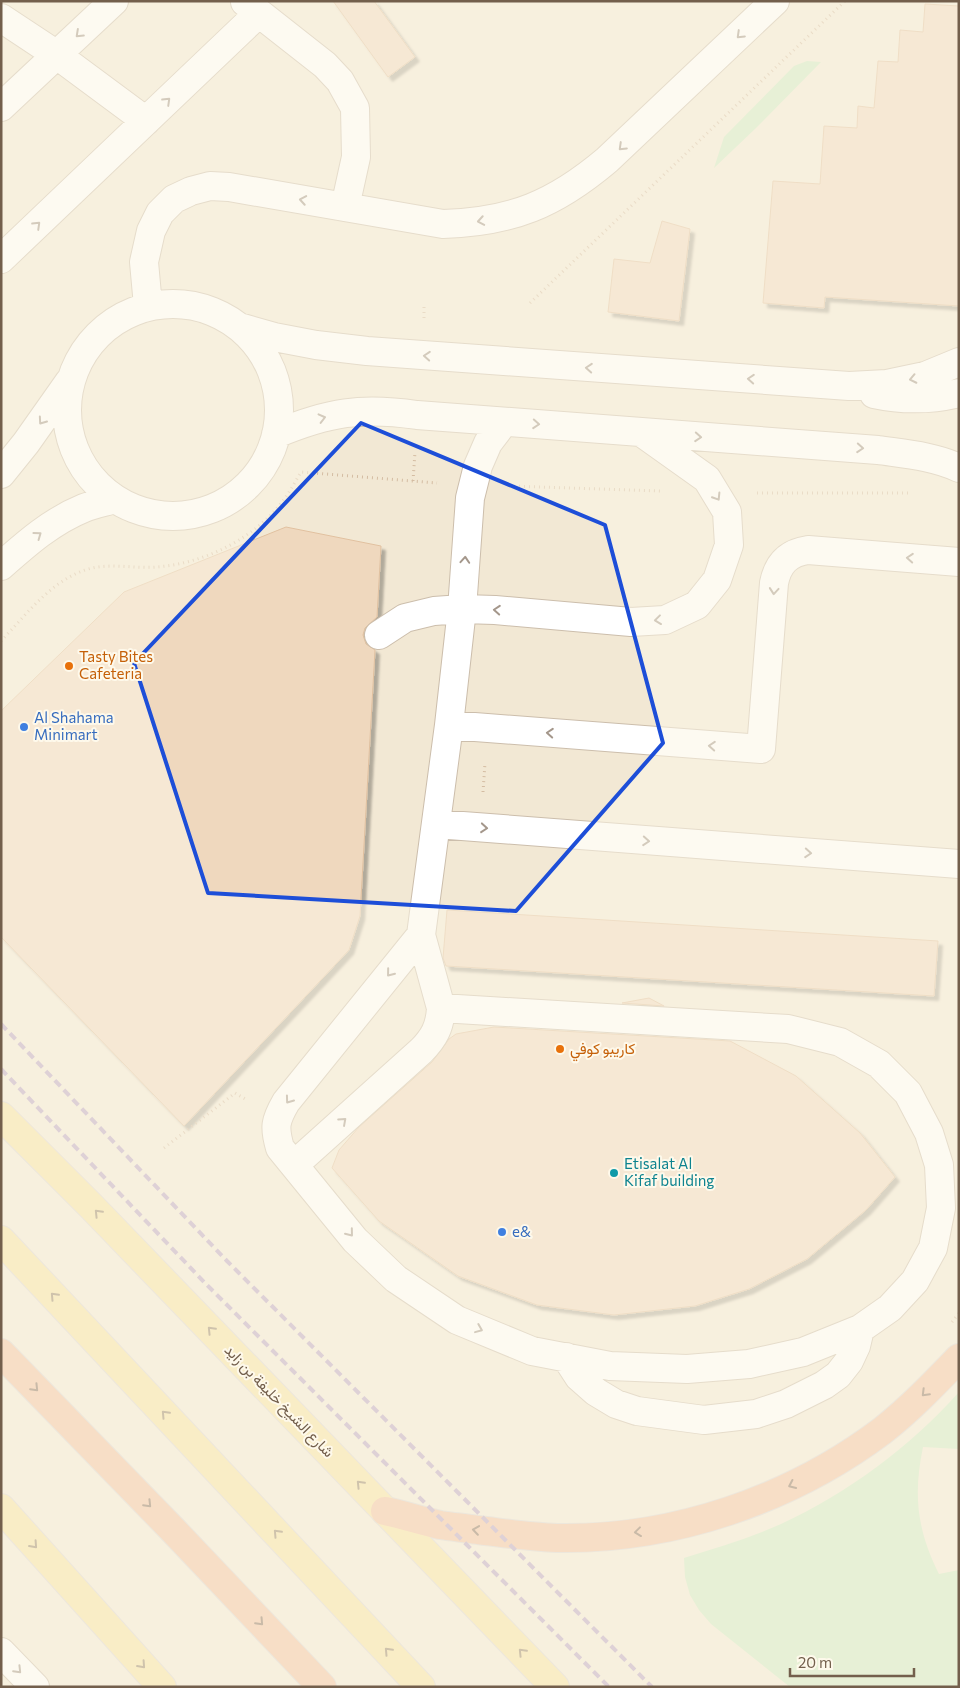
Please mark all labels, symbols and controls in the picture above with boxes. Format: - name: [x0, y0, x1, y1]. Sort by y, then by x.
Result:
- one-way arrow: [75, 28, 84, 37]
- one-way arrow: [736, 29, 745, 38]
- one-way arrow: [161, 98, 170, 107]
- one-way arrow: [619, 141, 628, 150]
- one-way arrow: [299, 196, 308, 206]
- one-way arrow: [477, 216, 485, 226]
- one-way arrow: [31, 222, 40, 231]
- one-way arrow: [423, 351, 431, 362]
- one-way arrow: [585, 362, 593, 373]
- one-way arrow: [909, 373, 917, 383]
- one-way arrow: [747, 374, 755, 385]
- one-way arrow: [318, 413, 326, 423]
- one-way arrow: [39, 415, 48, 425]
- one-way arrow: [532, 419, 540, 430]
- one-way arrow: [694, 431, 702, 442]
- one-way arrow: [856, 443, 864, 454]
- one-way arrow: [711, 491, 721, 500]
- one-way arrow: [32, 532, 41, 540]
- one-way arrow: [906, 553, 914, 564]
- one-way arrow: [460, 556, 471, 564]
- one-way arrow: [769, 587, 780, 595]
- one-way arrow: [492, 605, 500, 616]
- one-way arrow: [654, 614, 662, 625]
- place label: Tasty Bites Cafeteria: [79, 647, 153, 682]
- marker: Tasty Bites Cafeteria: [63, 660, 75, 672]
- place label: Al Shahama Minimart: [34, 708, 114, 743]
- marker: Al Shahama Minimart: [18, 721, 30, 733]
- one-way arrow: [546, 728, 554, 739]
- one-way arrow: [708, 740, 716, 751]
- one-way arrow: [481, 823, 489, 834]
- one-way arrow: [643, 835, 651, 846]
- one-way arrow: [805, 847, 813, 858]
- one-way arrow: [388, 967, 396, 976]
- place label: كاريبو كوفي: [570, 1039, 635, 1062]
- marker: كاريبو كوفي: [554, 1043, 566, 1055]
- one-way arrow: [286, 1094, 295, 1104]
- one-way arrow: [338, 1117, 347, 1126]
- place label: Etisalat Al Kifaf building: [624, 1154, 715, 1189]
- marker: Etisalat Al Kifaf building: [608, 1167, 620, 1179]
- one-way arrow: [95, 1210, 104, 1219]
- place label: e&: [512, 1222, 531, 1240]
- marker: e&: [496, 1226, 508, 1238]
- one-way arrow: [344, 1228, 353, 1237]
- one-way arrow: [51, 1293, 60, 1302]
- one-way arrow: [474, 1323, 483, 1334]
- one-way arrow: [208, 1326, 217, 1335]
- street label: شارع الشيخ خليفة بن زايد: [219, 1340, 338, 1463]
- one-way arrow: [29, 1382, 38, 1391]
- one-way arrow: [922, 1387, 931, 1396]
- one-way arrow: [162, 1411, 171, 1420]
- one-way arrow: [788, 1479, 797, 1489]
- one-way arrow: [357, 1481, 366, 1490]
- one-way arrow: [143, 1499, 152, 1508]
- one-way arrow: [471, 1525, 480, 1535]
- one-way arrow: [633, 1526, 641, 1537]
- one-way arrow: [274, 1529, 283, 1538]
- one-way arrow: [28, 1539, 37, 1548]
- one-way arrow: [254, 1617, 263, 1626]
- scale bar: [790, 1646, 914, 1678]
- one-way arrow: [385, 1648, 394, 1657]
- one-way arrow: [518, 1648, 527, 1657]
- text: 20 m: [798, 1653, 832, 1671]
- one-way arrow: [137, 1660, 146, 1669]
- one-way arrow: [12, 1664, 21, 1673]

